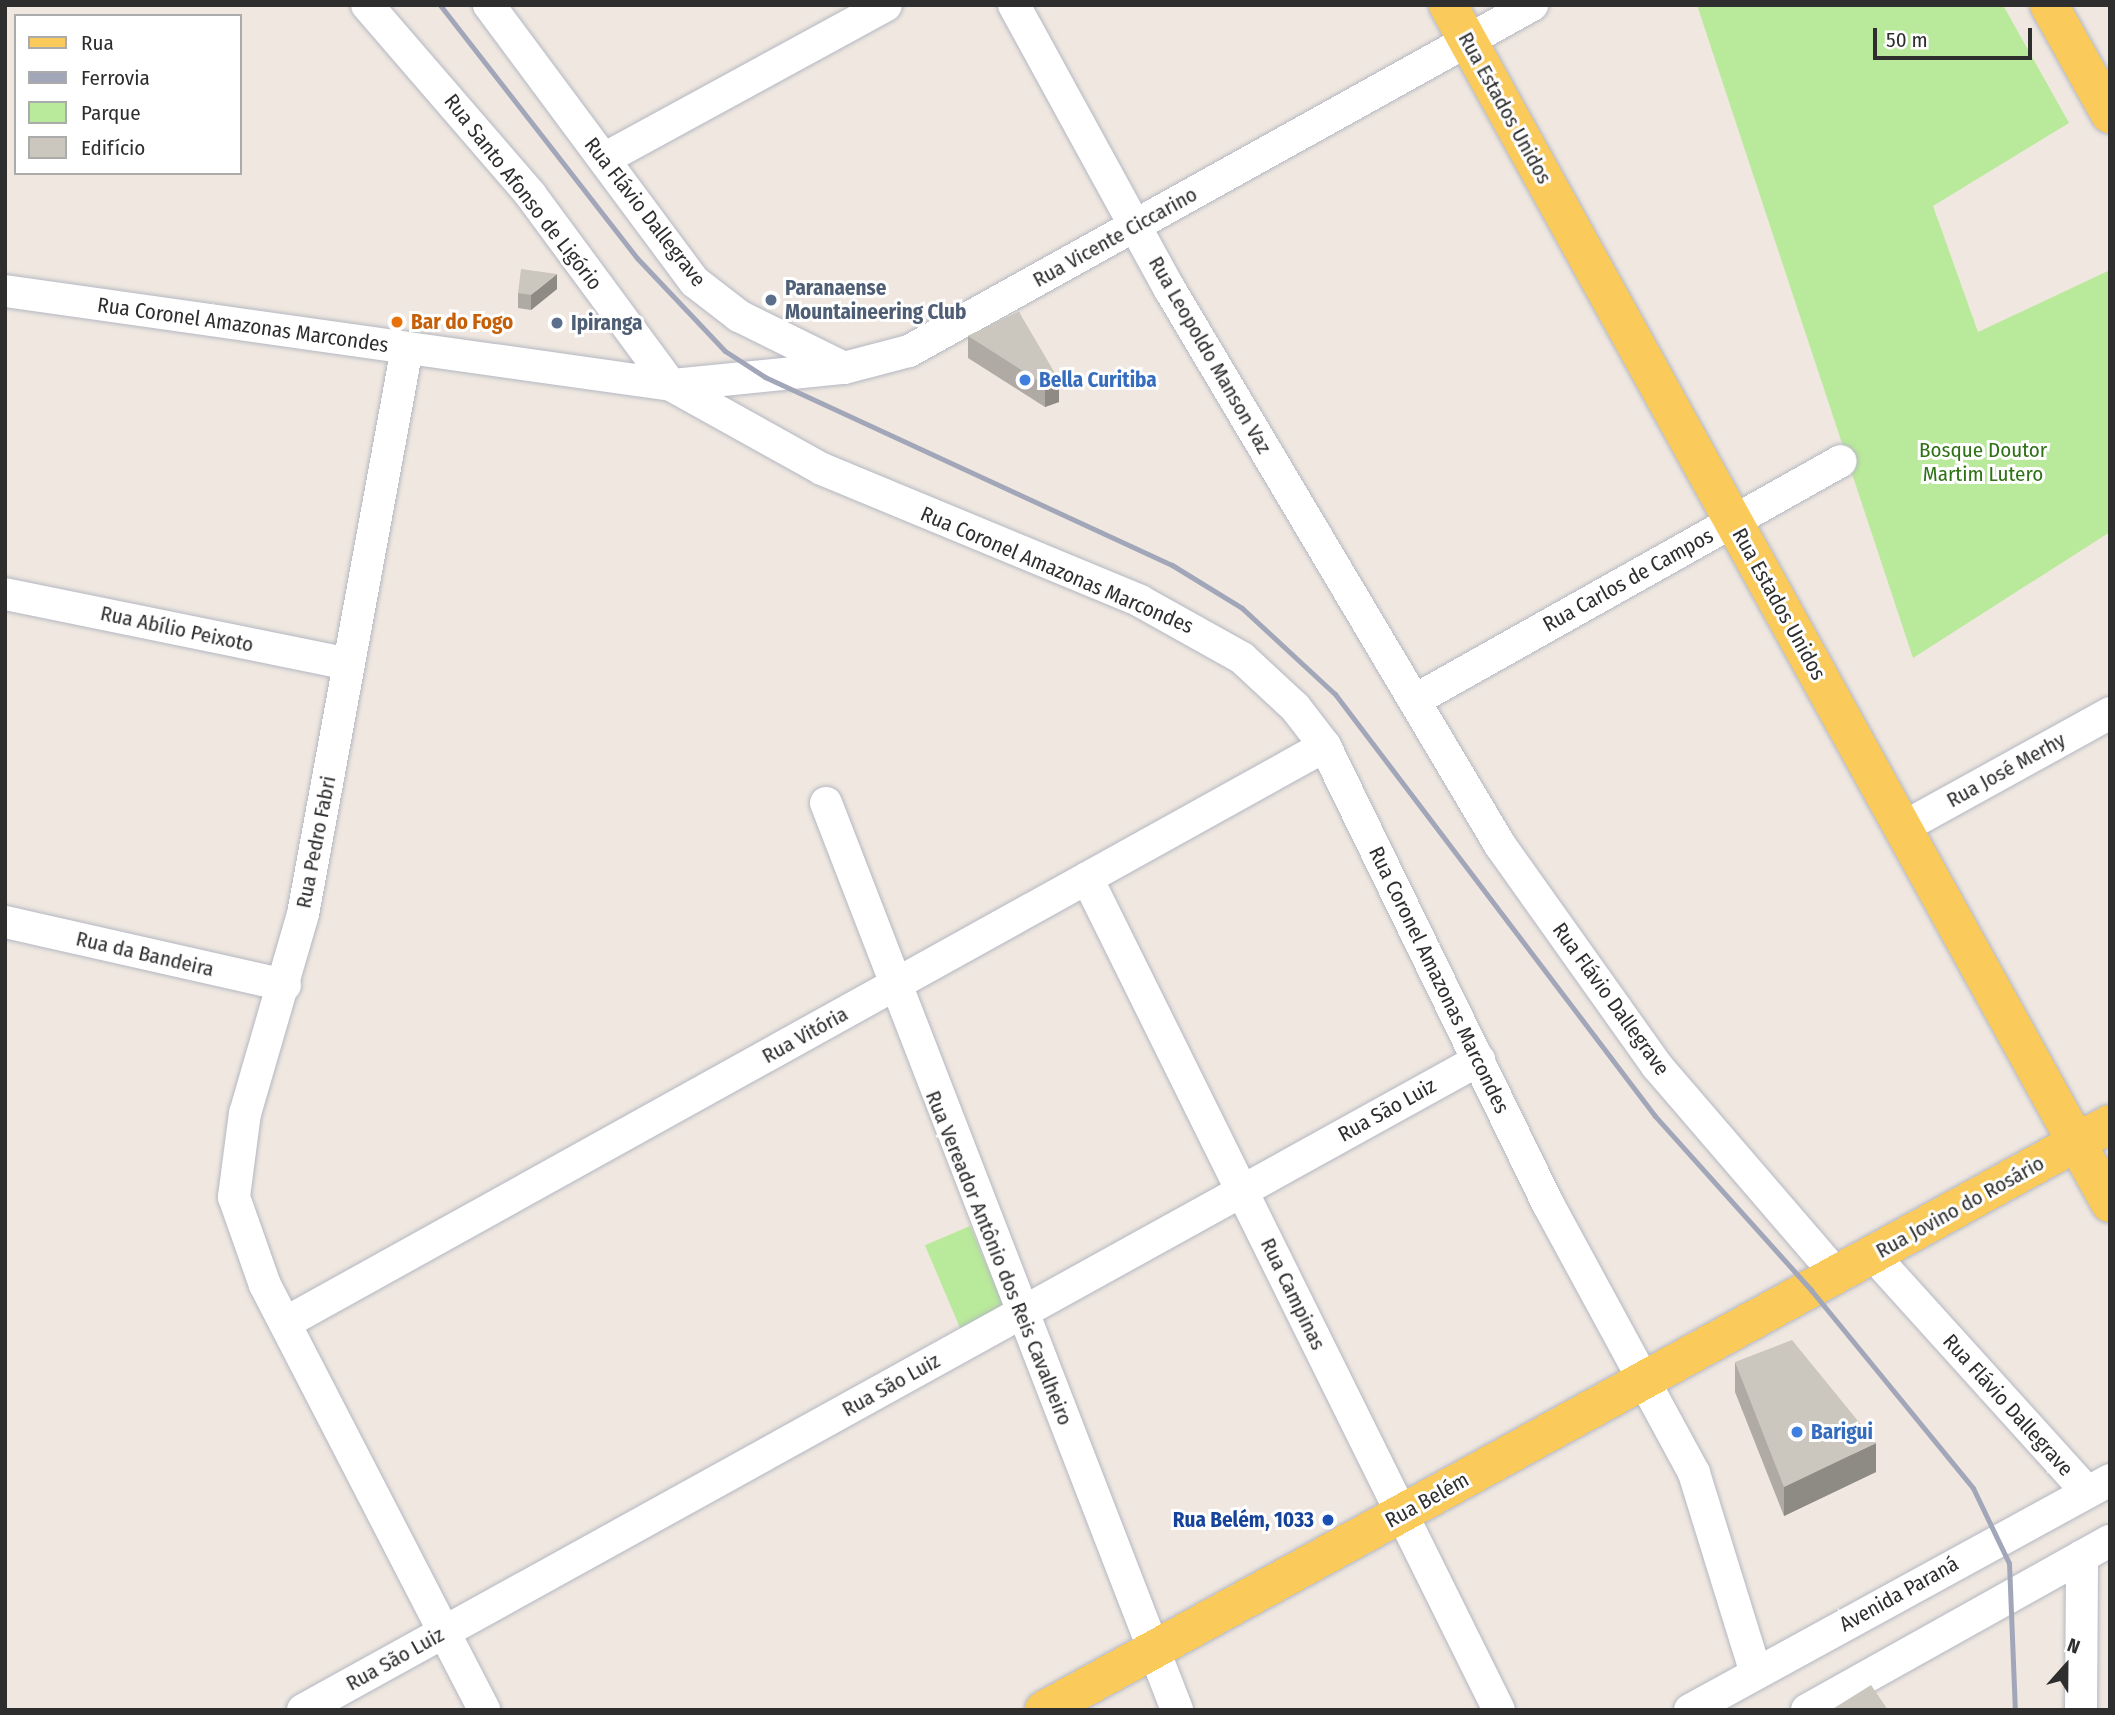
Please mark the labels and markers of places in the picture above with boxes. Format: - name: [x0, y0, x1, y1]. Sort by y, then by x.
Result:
- place label: Paranaense Mountaineering Club: [785, 275, 966, 325]
- marker: Paranaense Mountaineering Club: [763, 292, 779, 308]
- place label: Bar do Fogo: [411, 309, 513, 335]
- place label: Ipiranga: [571, 310, 642, 336]
- marker: Bar do Fogo: [389, 314, 405, 330]
- marker: Ipiranga: [549, 315, 565, 331]
- place label: Bella Curitiba: [1039, 367, 1157, 393]
- marker: Bella Curitiba: [1017, 372, 1033, 388]
- place label: Barigui: [1811, 1419, 1873, 1445]
- marker: Barigui: [1789, 1424, 1805, 1440]
- place label: Rua Belém, 1033: [1173, 1507, 1314, 1533]
- marker: Rua Belém, 1033: [1320, 1512, 1336, 1528]

